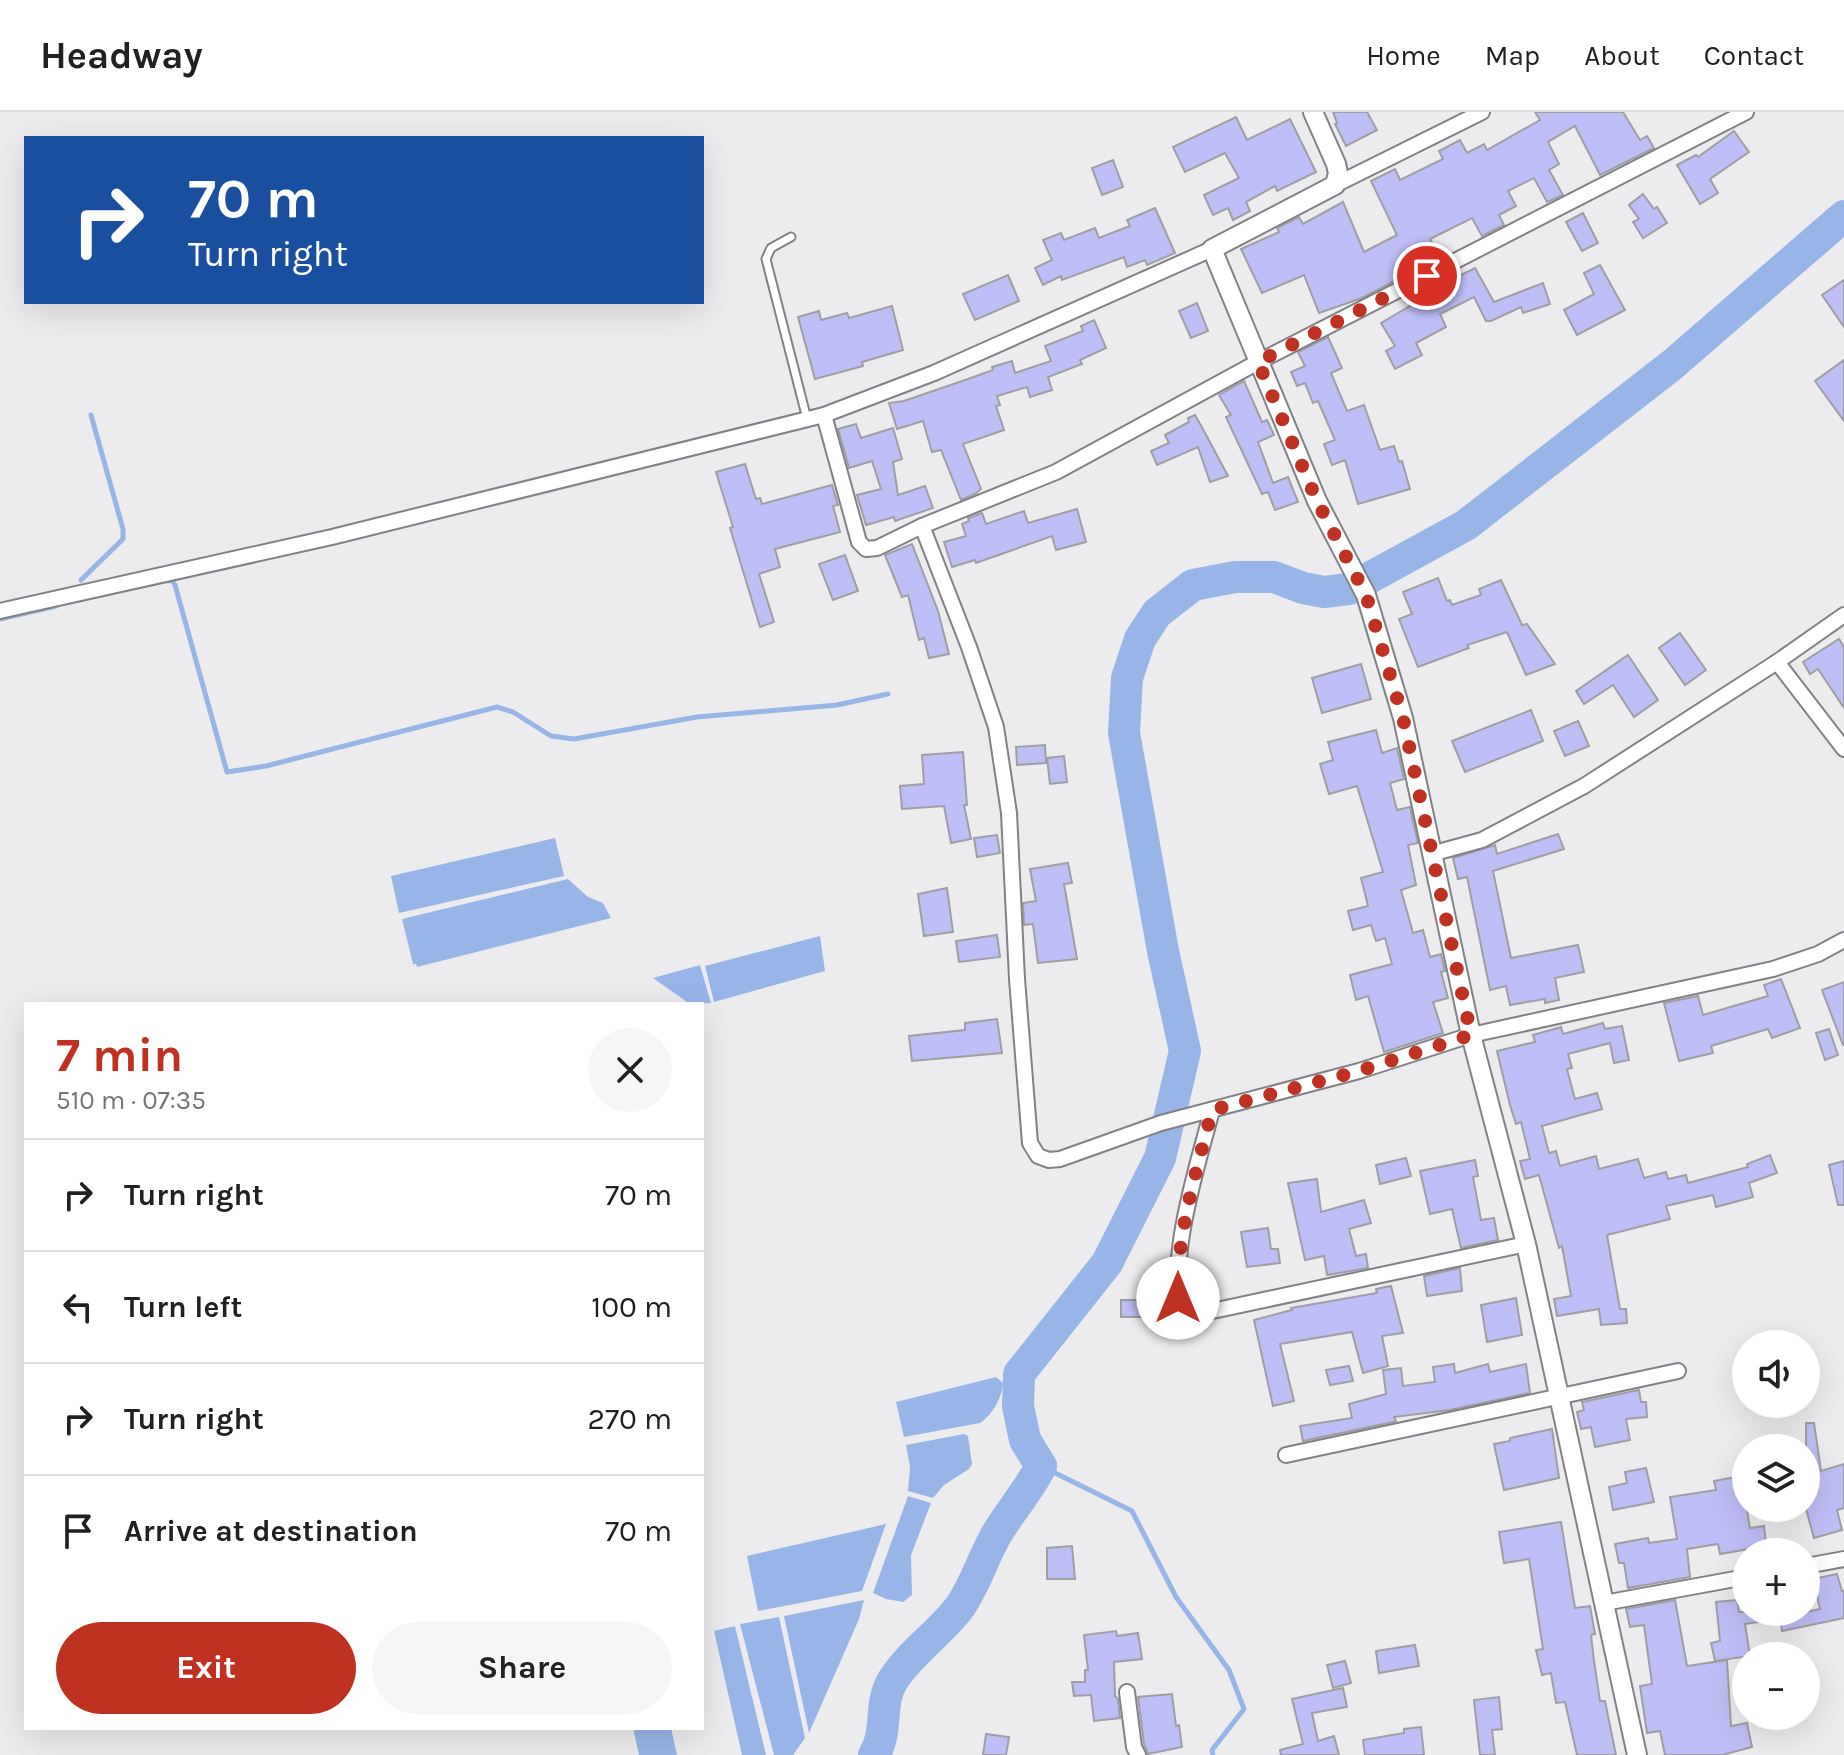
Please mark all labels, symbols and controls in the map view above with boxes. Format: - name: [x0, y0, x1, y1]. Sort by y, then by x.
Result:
- text: Headway: [40, 33, 203, 78]
- text: Home: [1366, 39, 1441, 72]
- text: Map: [1485, 39, 1540, 72]
- text: About: [1584, 39, 1660, 72]
- text: Contact: [1704, 39, 1804, 72]
- text: 70 m: [188, 166, 319, 231]
- icon: right: [56, 168, 160, 272]
- text: Turn right: [188, 233, 348, 275]
- pin: [1393, 242, 1461, 310]
- icon: arrive: [1405, 254, 1449, 298]
- text: 7 min: [56, 1027, 183, 1083]
- button: close: [588, 1028, 672, 1112]
- text: 510 m · 07:35: [56, 1085, 206, 1116]
- icon: right: [56, 1173, 100, 1217]
- text: Turn right: [124, 1177, 264, 1213]
- text: 70 m: [605, 1177, 672, 1213]
- position arrow: [1136, 1256, 1220, 1340]
- icon: left: [56, 1285, 100, 1329]
- text: Turn left: [124, 1289, 242, 1325]
- text: 100 m: [591, 1289, 672, 1325]
- map controls: [1732, 1330, 1820, 1730]
- button: sound: [1732, 1330, 1820, 1418]
- icon: right: [56, 1397, 100, 1441]
- text: Turn right: [124, 1401, 264, 1437]
- text: 270 m: [588, 1401, 672, 1437]
- button: layers: [1732, 1434, 1820, 1522]
- icon: arrive: [56, 1509, 100, 1553]
- text: Arrive at destination: [124, 1513, 418, 1549]
- text: 70 m: [605, 1513, 672, 1549]
- button: +: [1732, 1538, 1820, 1626]
- button: Exit: [56, 1622, 356, 1714]
- button: Share: [372, 1622, 672, 1714]
- button: −: [1732, 1642, 1820, 1730]

